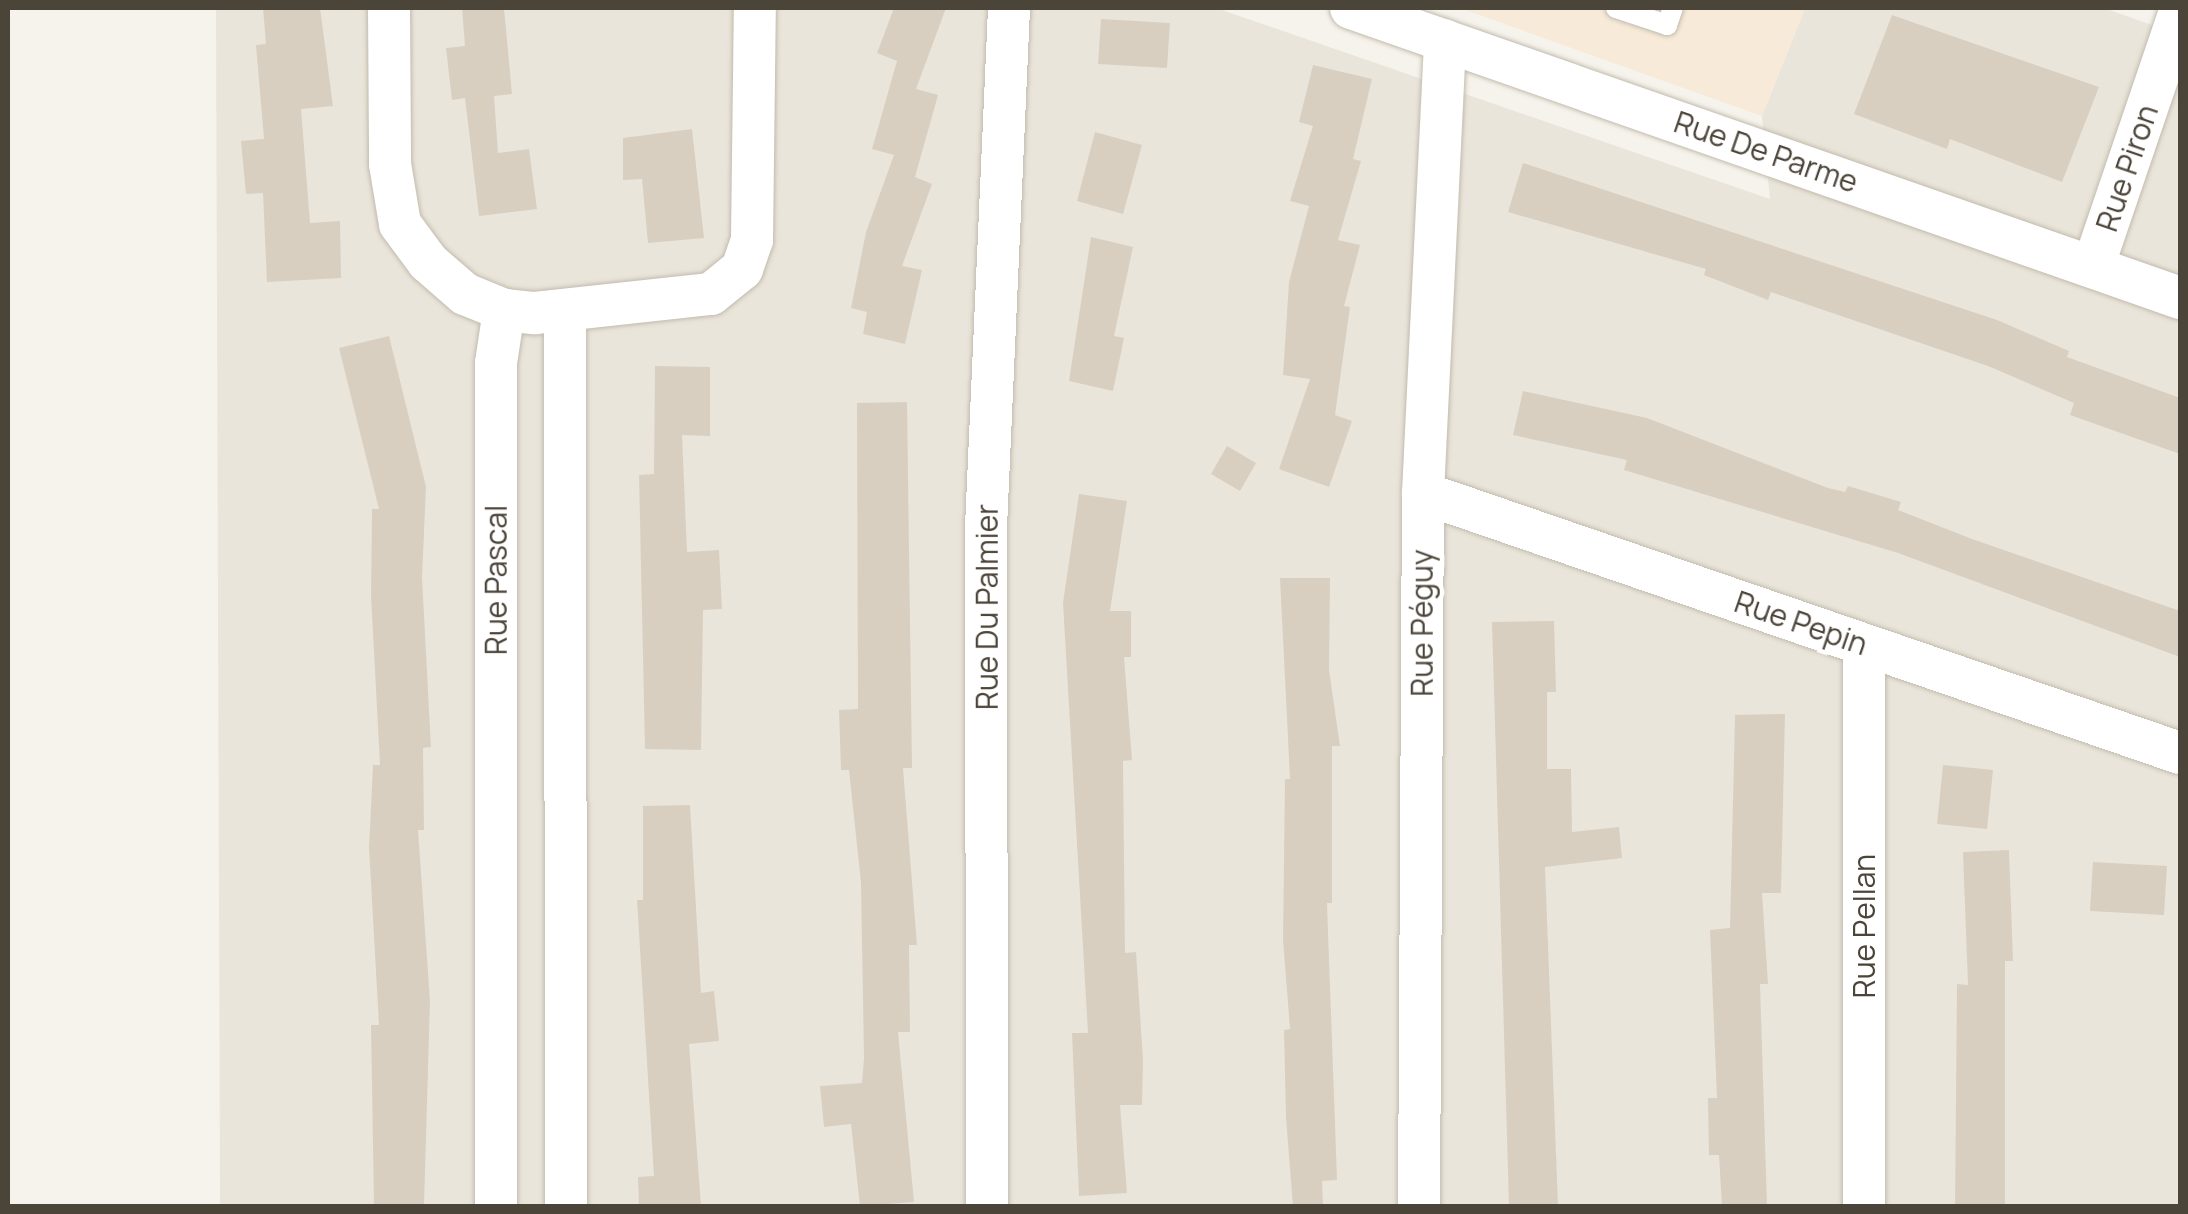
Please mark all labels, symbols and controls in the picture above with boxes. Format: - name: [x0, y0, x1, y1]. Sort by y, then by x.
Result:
- street label: Rue Piron: [2089, 100, 2165, 236]
- street label: Rue De Parme: [1670, 104, 1862, 200]
- street label: Rue Du Palmier: [969, 504, 1005, 710]
- street label: Rue Pascal: [478, 505, 514, 655]
- street label: Rue Péguy: [1404, 549, 1440, 697]
- street label: Rue Pepin: [1730, 584, 1872, 662]
- street label: Rue Pellan: [1846, 854, 1882, 998]

